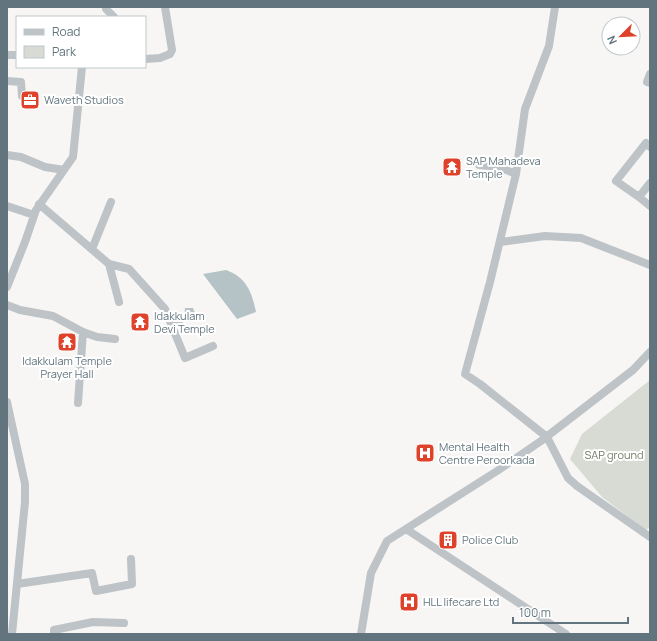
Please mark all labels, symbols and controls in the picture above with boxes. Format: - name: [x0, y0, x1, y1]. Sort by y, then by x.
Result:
- legend: [16, 16, 146, 68]
- north arrow: [601, 16, 641, 56]
- text: Road: [52, 23, 80, 40]
- text: N: [603, 34, 620, 47]
- text: Park: [52, 43, 77, 60]
- office icon: Waveth Studios: [19, 89, 41, 111]
- place label: Waveth Studios: [44, 92, 124, 107]
- place label: SAP Mahadeva Temple: [466, 153, 541, 181]
- temple icon: SAP Mahadeva Temple: [441, 156, 463, 178]
- place label: Idakkulam Devi Temple: [154, 308, 215, 336]
- temple icon: Idakkulam Devi Temple: [129, 311, 151, 333]
- temple icon: Idakkulam Temple Prayer Hall: [56, 331, 78, 353]
- place label: Idakkulam Temple Prayer Hall: [22, 353, 112, 381]
- place label: Mental Health Centre Peroorkada: [439, 439, 535, 467]
- hospital icon: Mental Health Centre Peroorkada: [414, 442, 436, 464]
- park label: SAP ground: [584, 447, 644, 462]
- building icon: Police Club: [437, 529, 459, 551]
- place label: Police Club: [462, 532, 519, 547]
- hospital icon: HLL lifecare Ltd: [398, 591, 420, 613]
- place label: HLL lifecare Ltd: [423, 594, 499, 609]
- scale bar: [513, 599, 628, 625]
- text: 100 m: [519, 604, 551, 621]

